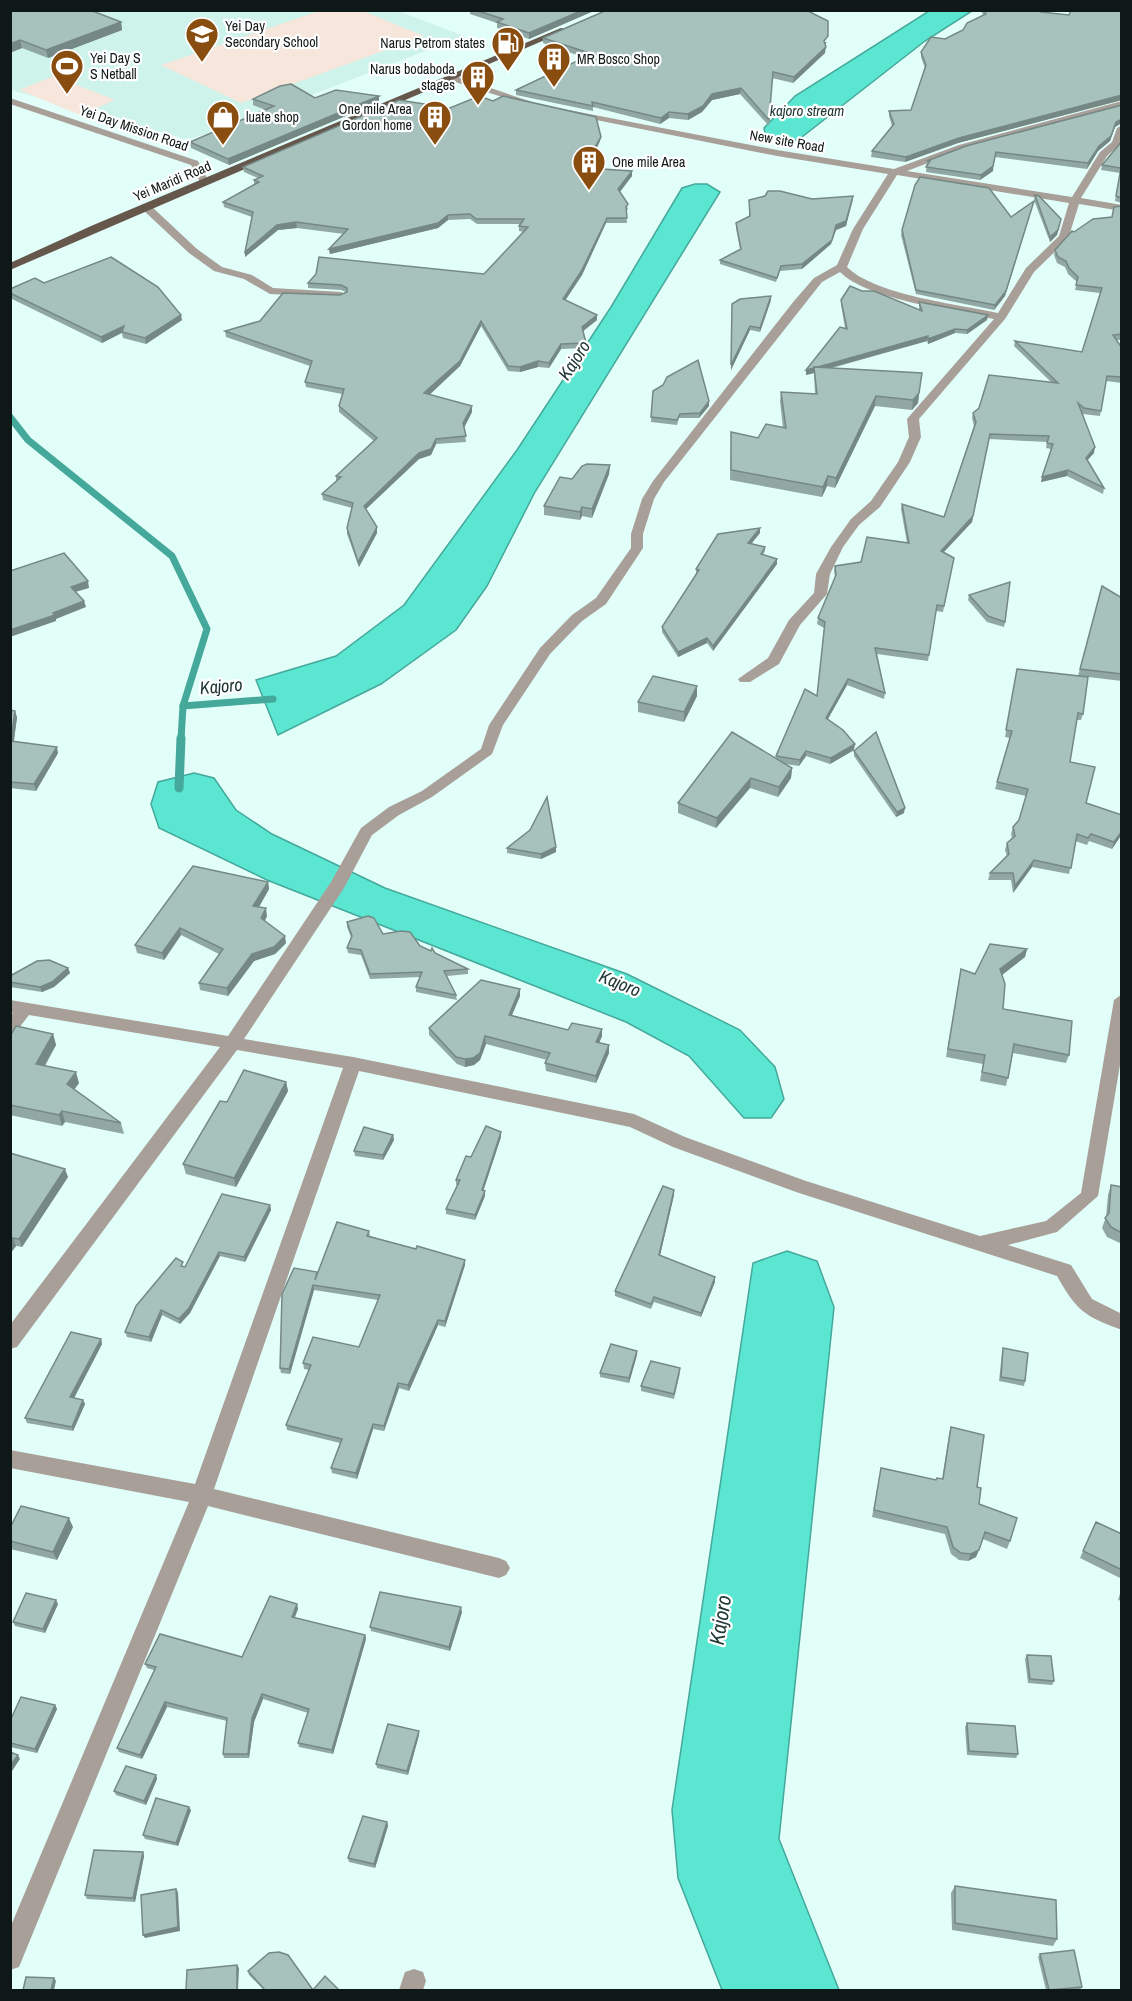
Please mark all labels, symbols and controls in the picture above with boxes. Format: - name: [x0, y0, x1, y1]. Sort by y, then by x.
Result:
- school or university icon: Yei Day Secondary School: [184, 16, 220, 63]
- place label: Yei Day Secondary School: [225, 17, 318, 51]
- fuel station icon: Narus Petrom states: [490, 25, 526, 72]
- place label: Narus Petrom states: [380, 34, 485, 52]
- building icon: MR Bosco Shop: [536, 41, 572, 88]
- sports icon: Yei Day S S Netball: [49, 48, 85, 95]
- place label: Yei Day S S Netball: [90, 49, 141, 83]
- place label: MR Bosco Shop: [577, 50, 660, 68]
- building icon: Narus bodaboda stages: [460, 59, 496, 106]
- place label: Narus bodaboda stages: [370, 60, 456, 94]
- shop icon: luate shop: [205, 99, 241, 146]
- building icon: One mile Area Gordon home: [417, 99, 453, 146]
- place label: One mile Area Gordon home: [339, 100, 413, 134]
- water label: kajoro stream: [770, 100, 844, 121]
- street label: Yei Day Mission Road: [77, 101, 191, 155]
- place label: luate shop: [246, 108, 299, 126]
- street label: New site Road: [748, 126, 826, 156]
- building icon: One mile Area: [571, 144, 607, 191]
- place label: One mile Area: [612, 153, 686, 171]
- street label: Yei Maridi Road: [130, 157, 214, 205]
- water label: Kajoro: [552, 335, 596, 385]
- water label: Kajoro: [199, 672, 243, 700]
- water label: Kajoro: [596, 963, 644, 1003]
- water label: Kajoro: [702, 1593, 738, 1647]

